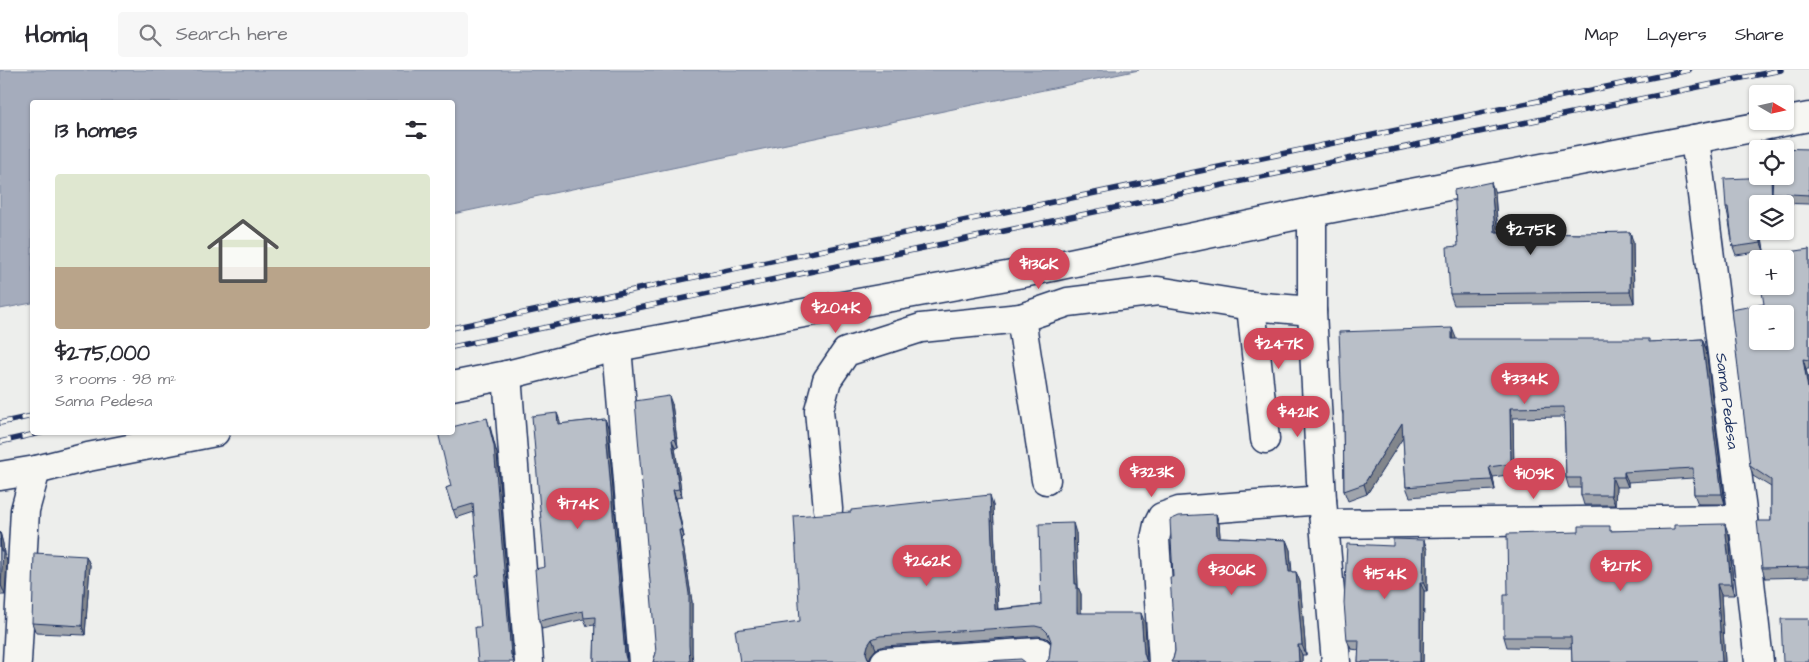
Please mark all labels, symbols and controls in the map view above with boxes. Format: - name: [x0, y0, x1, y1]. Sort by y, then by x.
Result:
- search box: [118, 12, 468, 57]
- text: Homiq: [25, 18, 88, 52]
- icon: search: [136, 21, 164, 49]
- text: Search here: [176, 21, 288, 48]
- text: Map: [1584, 22, 1618, 47]
- text: Layers: [1646, 22, 1707, 47]
- text: Share: [1735, 22, 1784, 47]
- north arrow: [1749, 85, 1794, 130]
- map controls: [1749, 85, 1794, 350]
- text: 13 homes: [55, 116, 137, 145]
- icon: filters: [402, 116, 430, 144]
- button: locate: [1749, 140, 1794, 185]
- button: layers: [1749, 195, 1794, 240]
- icon: home: [198, 206, 288, 296]
- pin: $275K: [1496, 214, 1566, 256]
- text: $275K: [1507, 219, 1555, 241]
- pin: $136K: [1004, 248, 1074, 290]
- button: +: [1749, 250, 1794, 295]
- text: $136K: [1020, 253, 1058, 275]
- pin: $204K: [801, 292, 871, 334]
- text: $204K: [812, 297, 860, 319]
- button: −: [1749, 305, 1794, 350]
- pin: $247K: [1244, 328, 1314, 370]
- text: $247K: [1255, 333, 1303, 355]
- text: $275,000: [55, 339, 150, 368]
- street label: Sama Pedesa: [1710, 351, 1744, 451]
- pin: $334K: [1490, 362, 1560, 405]
- text: 3 rooms · 98 m²: [55, 368, 176, 390]
- text: $334K: [1502, 368, 1548, 390]
- text: Sama Pedesa: [55, 390, 152, 412]
- pin: $421K: [1263, 396, 1333, 438]
- text: $421K: [1278, 401, 1318, 423]
- pin: $323K: [1117, 456, 1187, 498]
- pin: $109K: [1499, 458, 1569, 500]
- text: $323K: [1130, 461, 1174, 483]
- text: $109K: [1514, 463, 1554, 485]
- pin: $174K: [543, 488, 613, 530]
- text: $174K: [557, 493, 599, 515]
- pin: $262K: [892, 544, 962, 587]
- text: $262K: [904, 550, 950, 572]
- pin: $217K: [1586, 550, 1656, 592]
- pin: $306K: [1197, 554, 1267, 596]
- text: $217K: [1601, 555, 1641, 577]
- pin: $154K: [1350, 558, 1420, 600]
- text: $306K: [1209, 559, 1255, 581]
- text: $154K: [1364, 563, 1406, 585]

